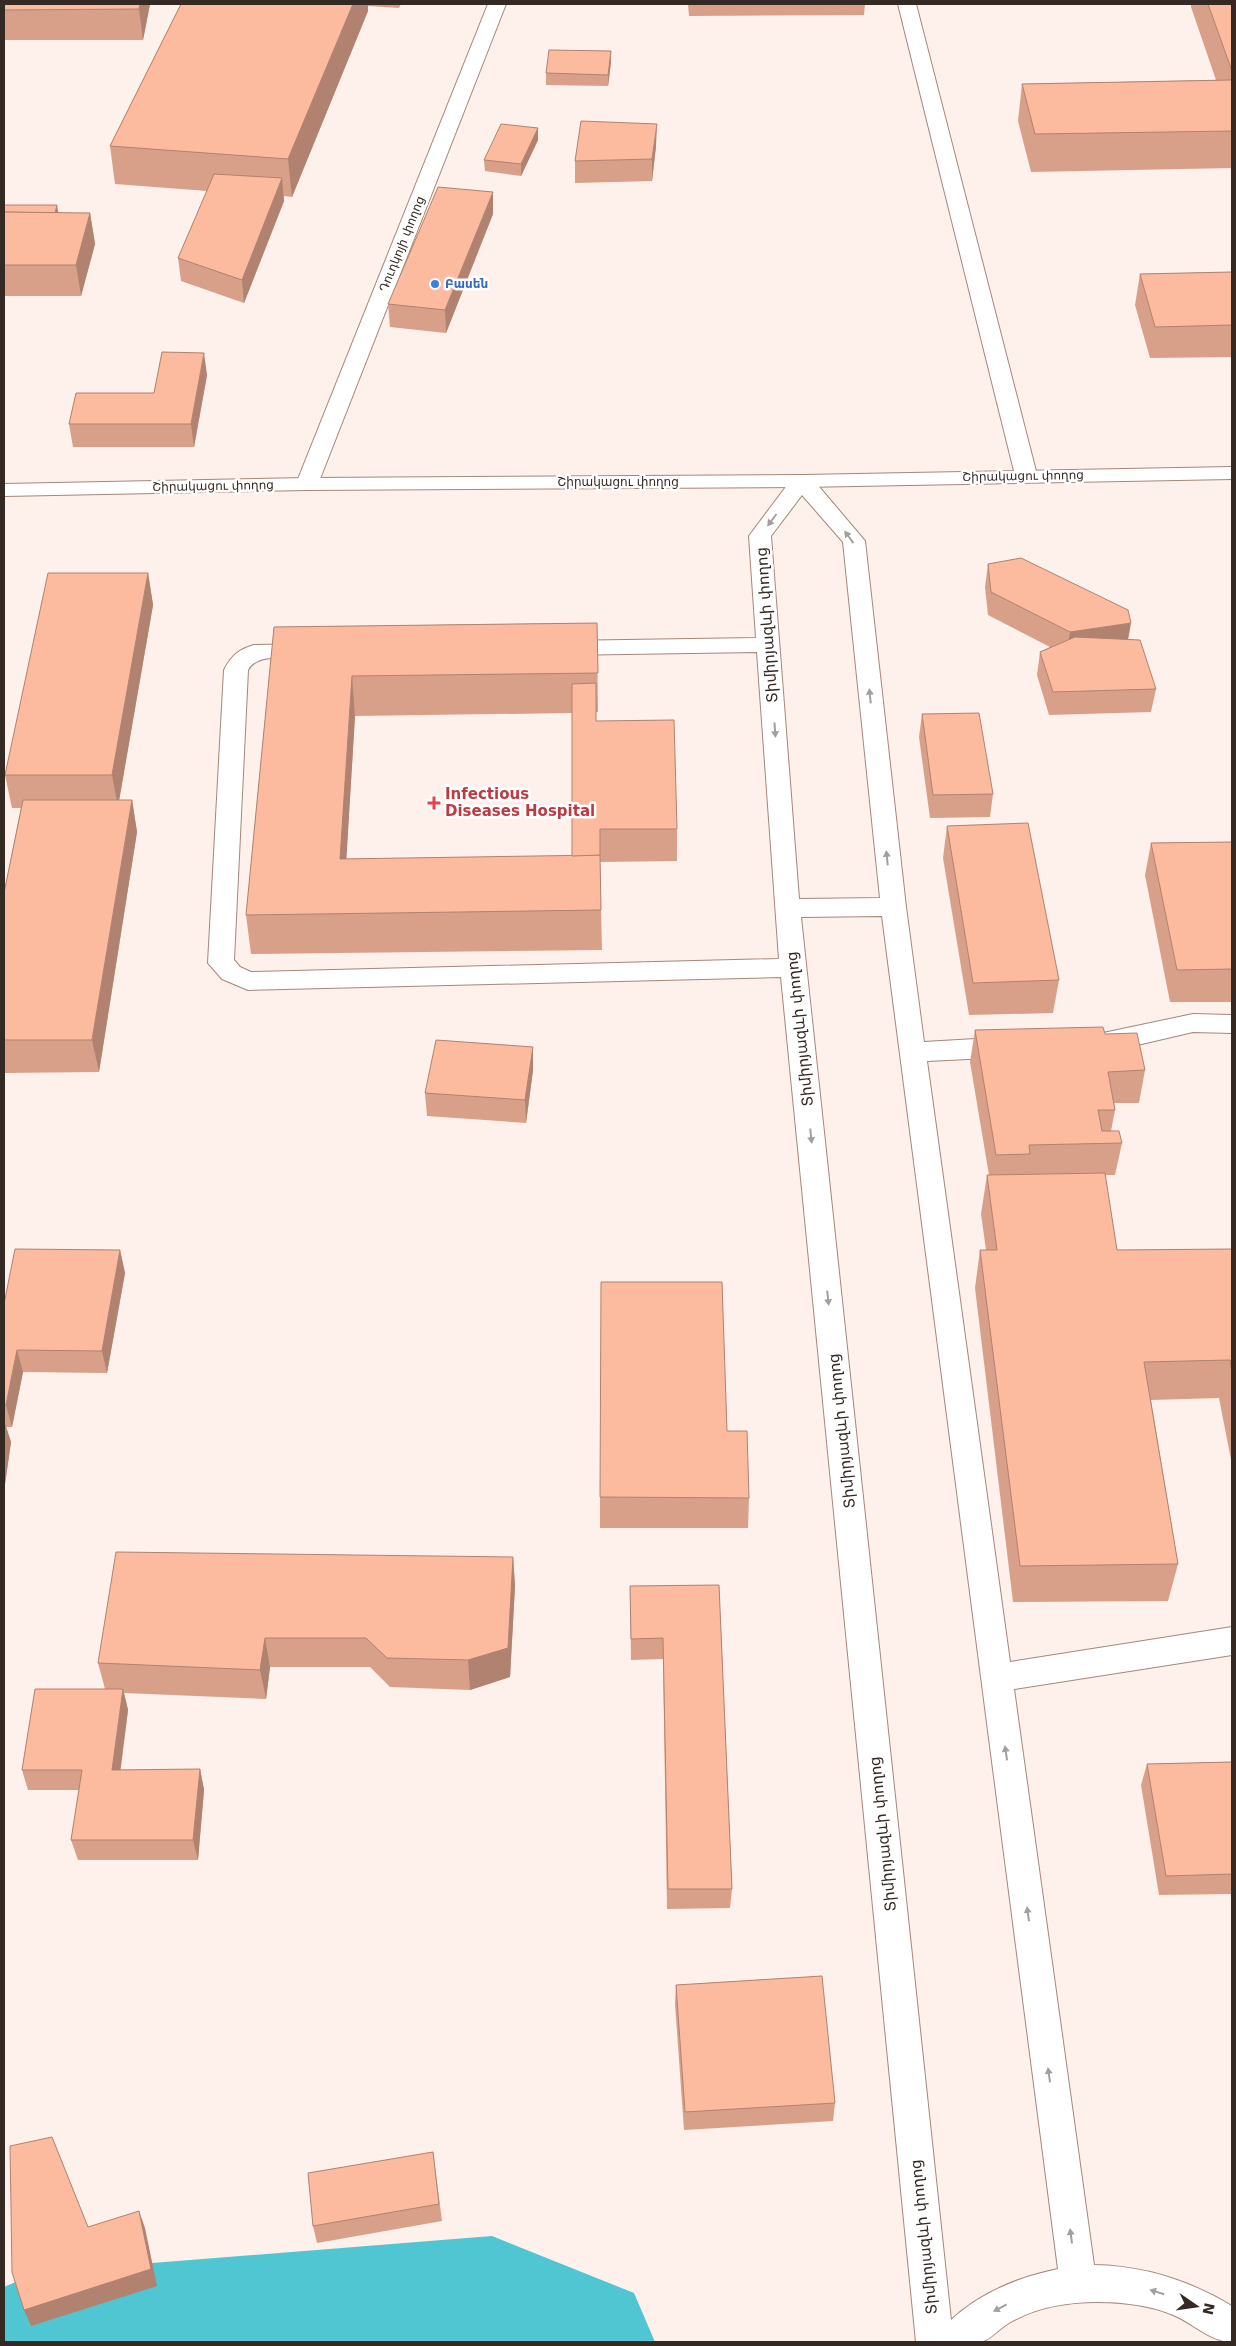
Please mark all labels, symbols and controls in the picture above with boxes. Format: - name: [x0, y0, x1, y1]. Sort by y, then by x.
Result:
- street label: Դուդկոյի փողոց: [376, 194, 428, 294]
- place label: Բասեն: [445, 277, 488, 291]
- marker: Բասեն: [429, 278, 441, 290]
- street label: Շիրակացու փողոց: [962, 468, 1084, 484]
- street label: Շիրակացու փողոց: [557, 475, 679, 489]
- street label: Շիրակացու փողոց: [152, 478, 274, 494]
- one-way arrow: [767, 513, 778, 526]
- one-way arrow: [844, 530, 854, 544]
- street label: Տիմիրյազևի փողոց: [753, 547, 781, 703]
- one-way arrow: [866, 688, 874, 704]
- one-way arrow: [771, 722, 779, 738]
- place label: Infectious Diseases Hospital: [445, 785, 595, 820]
- marker: Infectious Diseases Hospital: [427, 796, 441, 810]
- one-way arrow: [883, 850, 891, 866]
- street label: Տիմիրյազևի փողոց: [783, 951, 817, 1107]
- one-way arrow: [808, 1128, 816, 1144]
- one-way arrow: [824, 1290, 832, 1306]
- street label: Տիմիրյազևի փողոց: [825, 1353, 859, 1509]
- one-way arrow: [1001, 1745, 1009, 1761]
- street label: Տիմիրյազևի փողոց: [866, 1756, 900, 1912]
- one-way arrow: [1023, 1906, 1031, 1922]
- one-way arrow: [1045, 2067, 1053, 2083]
- street label: Տիմիրյազևի փողոց: [907, 2159, 941, 2315]
- one-way arrow: [1067, 2228, 1075, 2244]
- north arrow: [1171, 2281, 1221, 2331]
- one-way arrow: [1150, 2287, 1165, 2295]
- text: N: [1200, 2301, 1218, 2316]
- one-way arrow: [993, 2304, 1007, 2312]

